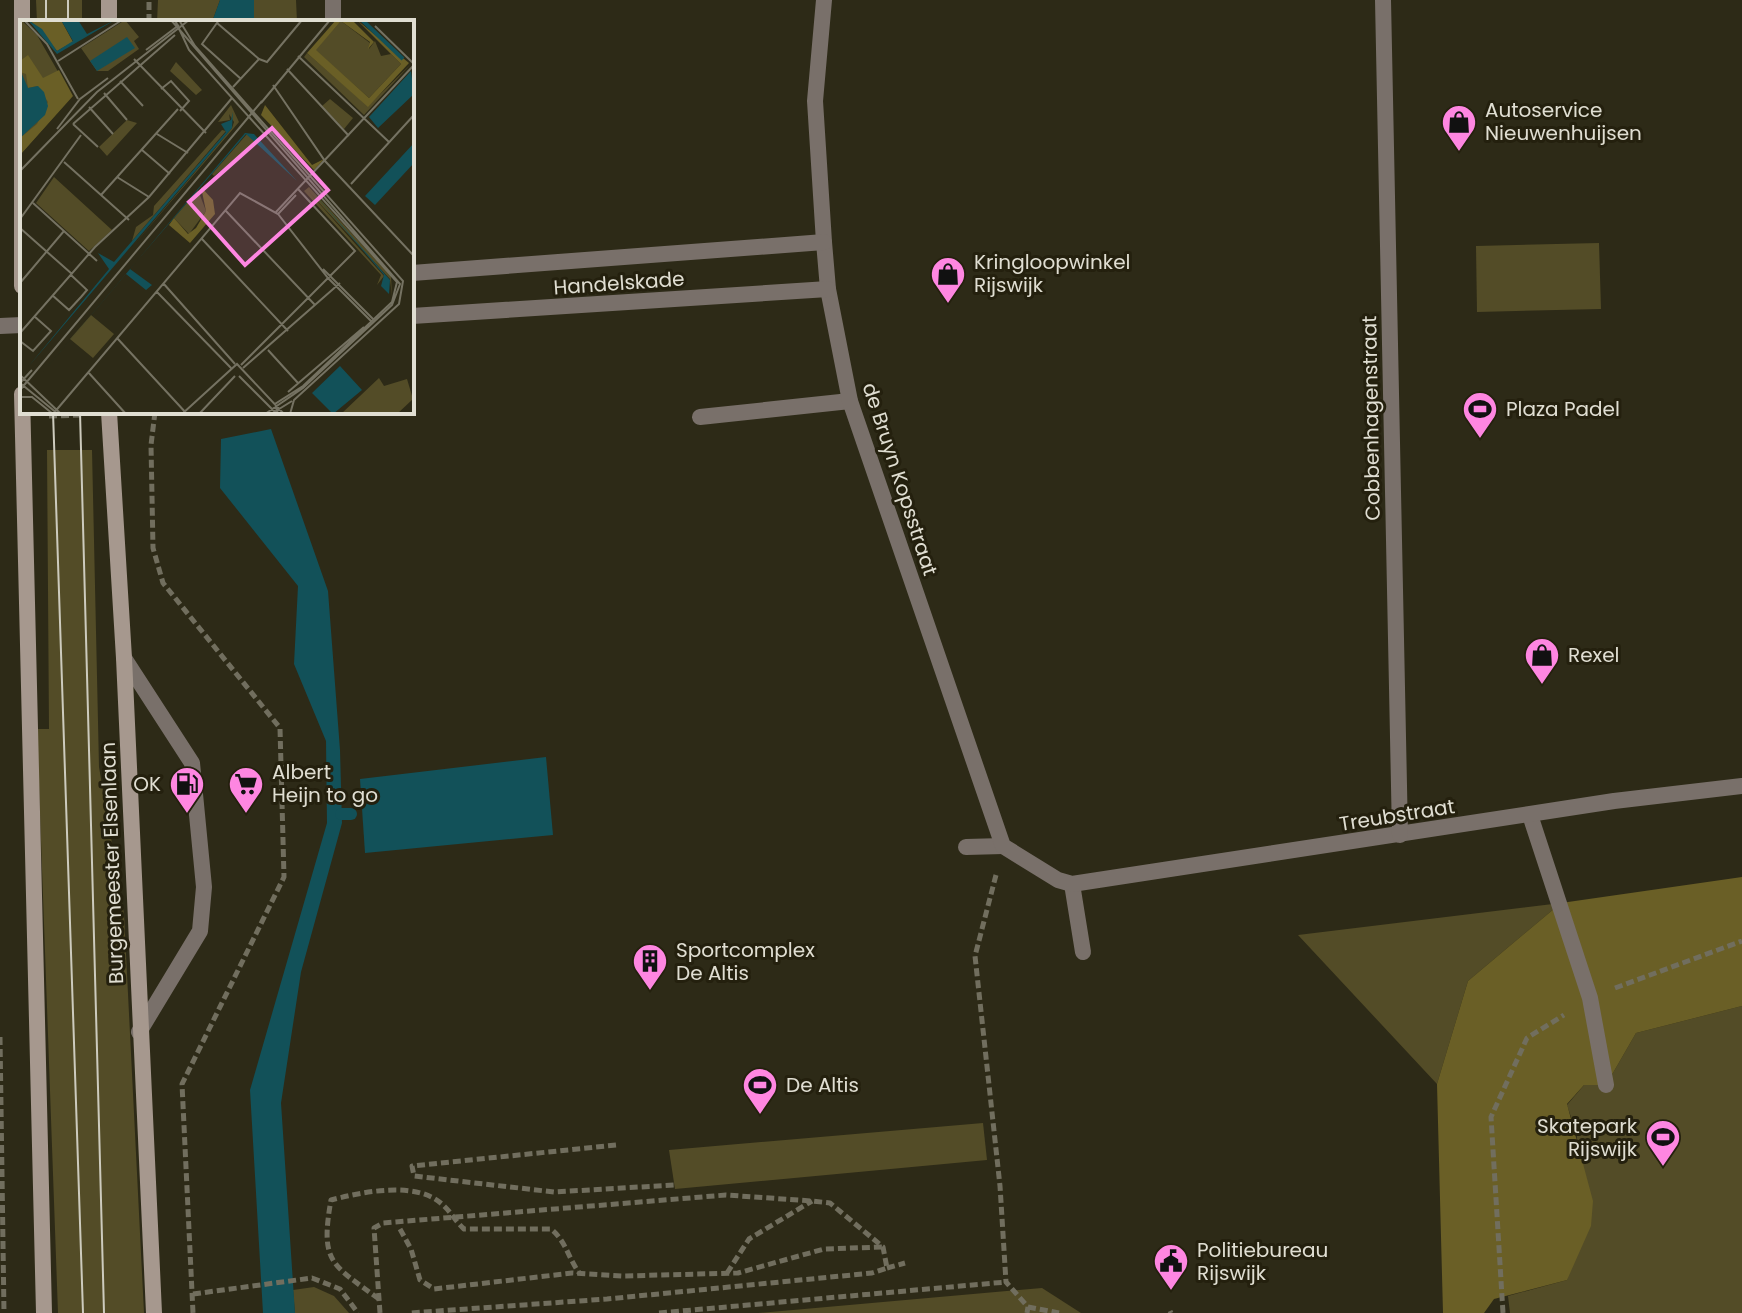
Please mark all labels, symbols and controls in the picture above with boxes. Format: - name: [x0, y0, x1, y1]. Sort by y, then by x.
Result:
- inset map: [20, 20, 414, 414]
- place label: Autoservice Nieuwenhuijsen: [1485, 96, 1642, 147]
- shop icon: Autoservice Nieuwenhuijsen: [1440, 103, 1478, 153]
- place label: Kringloopwinkel Rijswijk: [974, 248, 1130, 299]
- shop icon: Kringloopwinkel Rijswijk: [929, 255, 967, 305]
- street label: Handelskade: [553, 264, 685, 302]
- street label: Cobbenhagenstraat: [1355, 315, 1387, 521]
- street label: de Bruyn Kopsstraat: [856, 379, 944, 579]
- sports icon: Plaza Padel: [1461, 390, 1499, 440]
- place label: Plaza Padel: [1506, 395, 1620, 423]
- shop icon: Rexel: [1523, 636, 1561, 686]
- place label: Rexel: [1568, 641, 1619, 669]
- street label: Burgemeester Elsenlaan: [94, 741, 130, 985]
- place label: Albert Heijn to go: [272, 758, 378, 809]
- fuel station icon: OK: [168, 765, 206, 815]
- supermarket icon: Albert Heijn to go: [227, 765, 265, 815]
- place label: OK: [133, 770, 161, 798]
- street label: Treubstraat: [1337, 792, 1457, 838]
- place label: Sportcomplex De Altis: [676, 936, 815, 987]
- building icon: Sportcomplex De Altis: [631, 942, 669, 992]
- sports icon: De Altis: [741, 1066, 779, 1116]
- place label: De Altis: [786, 1071, 859, 1099]
- place label: Skatepark Rijswijk: [1537, 1112, 1638, 1163]
- sports icon: Skatepark Rijswijk: [1644, 1118, 1682, 1168]
- place label: Politiebureau Rijswijk: [1197, 1236, 1328, 1287]
- public building icon: Politiebureau Rijswijk: [1152, 1242, 1190, 1292]

